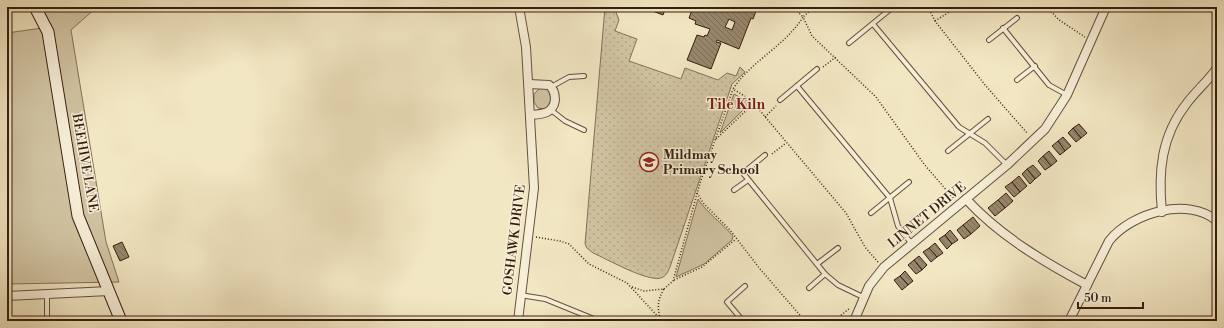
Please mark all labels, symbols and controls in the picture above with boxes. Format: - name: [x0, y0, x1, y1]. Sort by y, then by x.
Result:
- district label: Tile Kiln: [707, 96, 765, 114]
- street label: BEEHIVE LANE: [68, 111, 102, 214]
- place label: Mildmay Primary School: [663, 147, 760, 178]
- school or university icon: Mildmay Primary School: [638, 151, 660, 173]
- street label: LINNET DRIVE: [885, 179, 969, 251]
- street label: GOSHAWK DRIVE: [499, 184, 529, 296]
- scale bar: [1078, 284, 1143, 310]
- text: 50 m: [1084, 291, 1112, 306]

